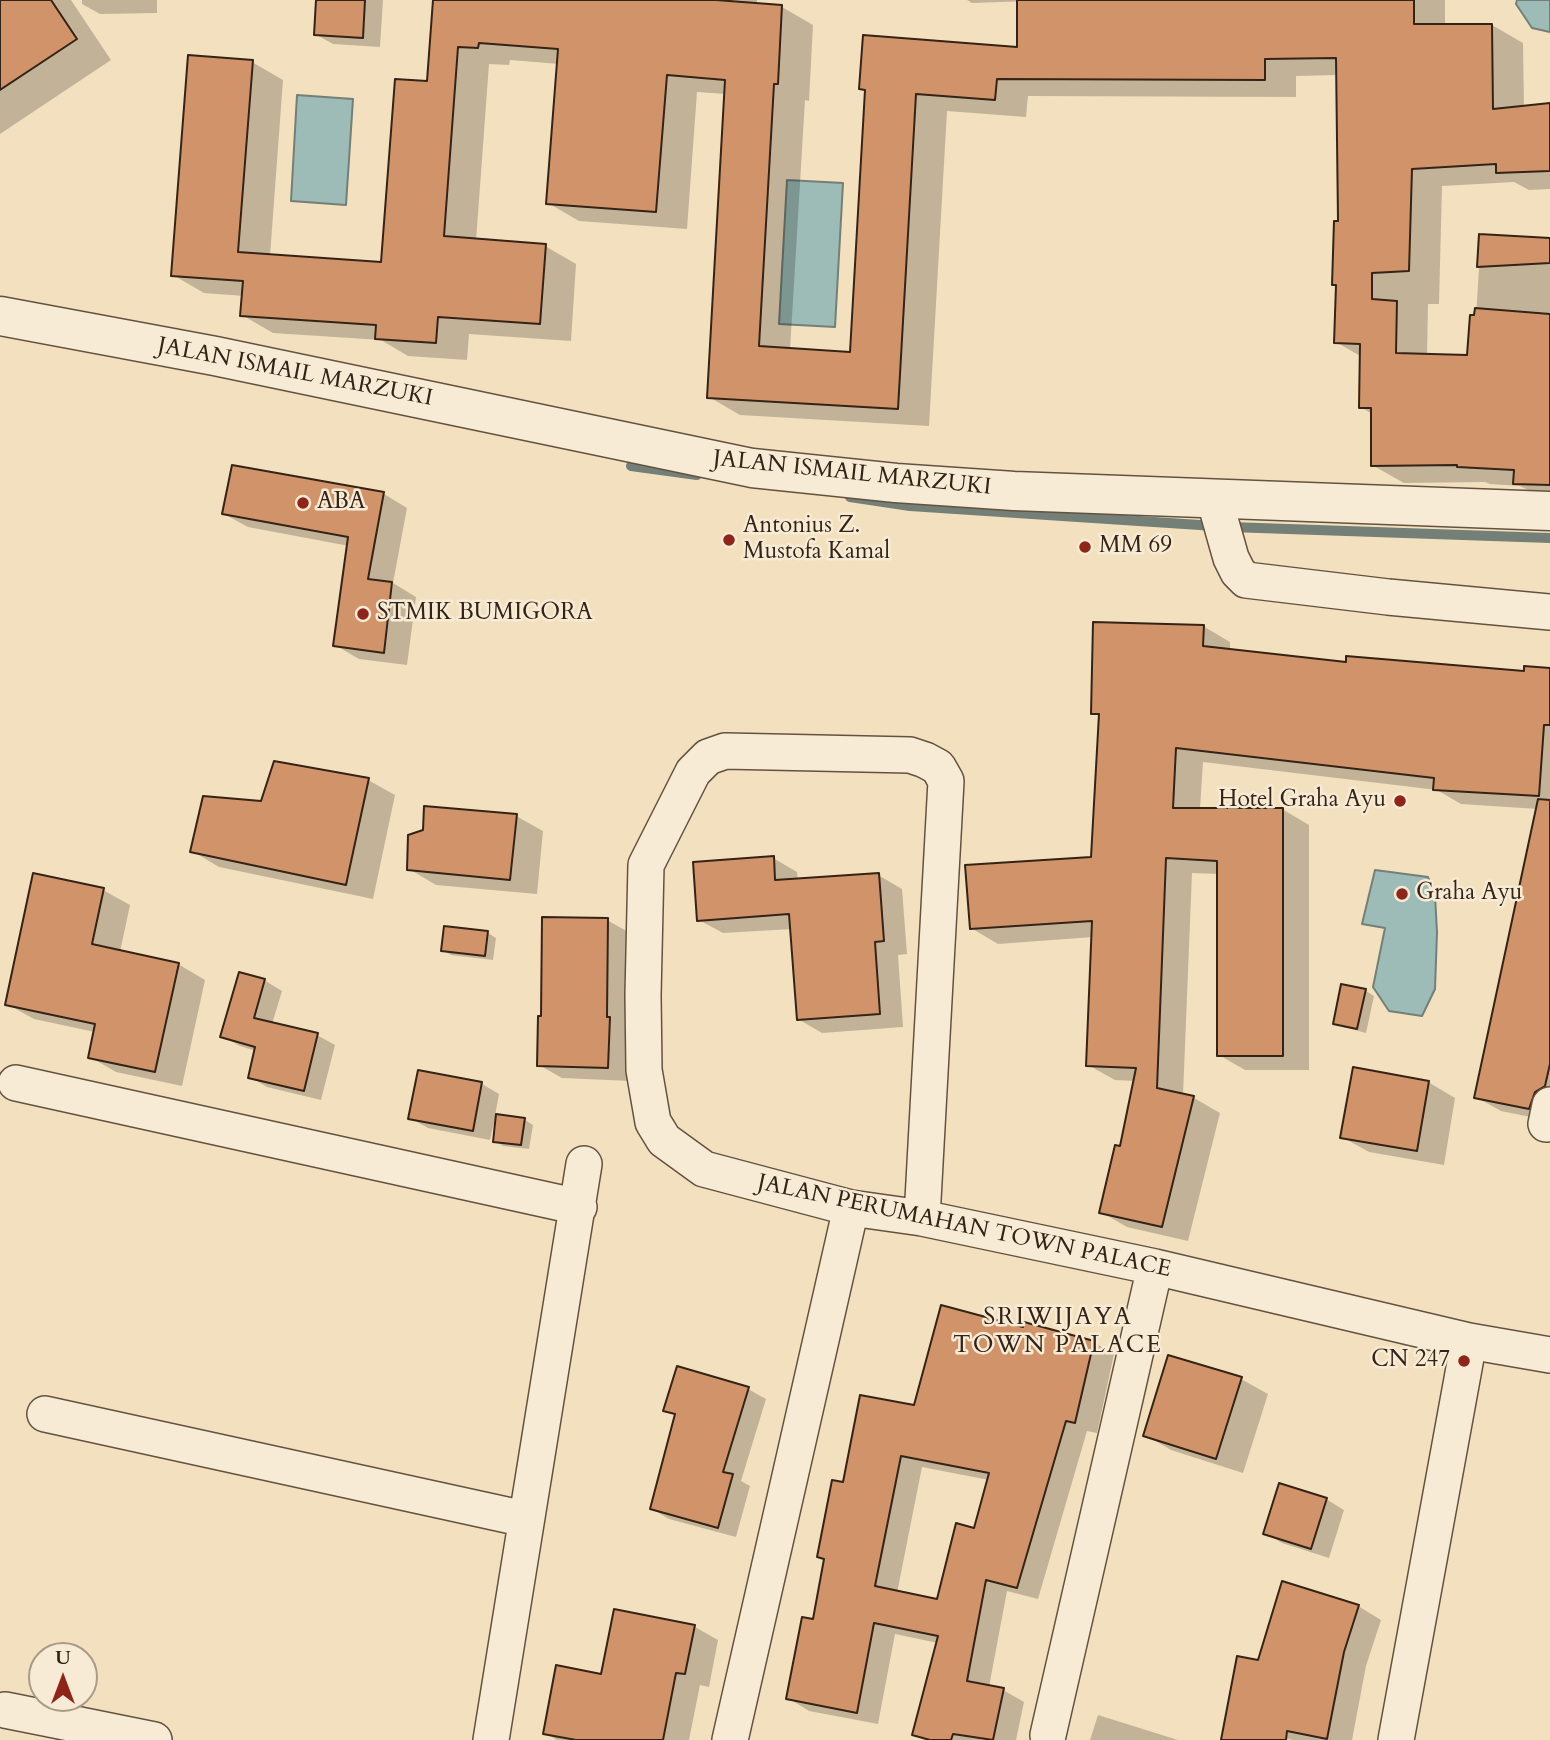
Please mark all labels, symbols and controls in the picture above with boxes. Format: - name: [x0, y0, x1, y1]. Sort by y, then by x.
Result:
- street label: JALAN ISMAIL MARZUKI: [155, 333, 435, 413]
- street label: JALAN ISMAIL MARZUKI: [711, 446, 993, 502]
- place label: ABA: [317, 489, 365, 517]
- marker: ABA: [295, 495, 311, 511]
- place label: Antonius Z. Mustofa Kamal: [743, 513, 890, 567]
- marker: Antonius Z. Mustofa Kamal: [721, 532, 737, 548]
- place label: MM 69: [1099, 533, 1172, 561]
- marker: MM 69: [1077, 539, 1093, 555]
- place label: STMIK BUMIGORA: [377, 600, 593, 628]
- marker: STMIK BUMIGORA: [355, 606, 371, 622]
- place label: Hotel Graha Ayu: [1218, 787, 1386, 815]
- marker: Hotel Graha Ayu: [1392, 793, 1408, 809]
- place label: Graha Ayu: [1416, 880, 1522, 908]
- marker: Graha Ayu: [1394, 886, 1410, 902]
- street label: JALAN PERUMAHAN TOWN PALACE: [755, 1170, 1173, 1284]
- district label: SRIWIJAYA TOWN PALACE: [954, 1304, 1162, 1360]
- place label: CN 247: [1371, 1347, 1450, 1375]
- marker: CN 247: [1456, 1353, 1472, 1369]
- north arrow: [28, 1642, 98, 1712]
- text: U: [55, 1645, 71, 1671]

